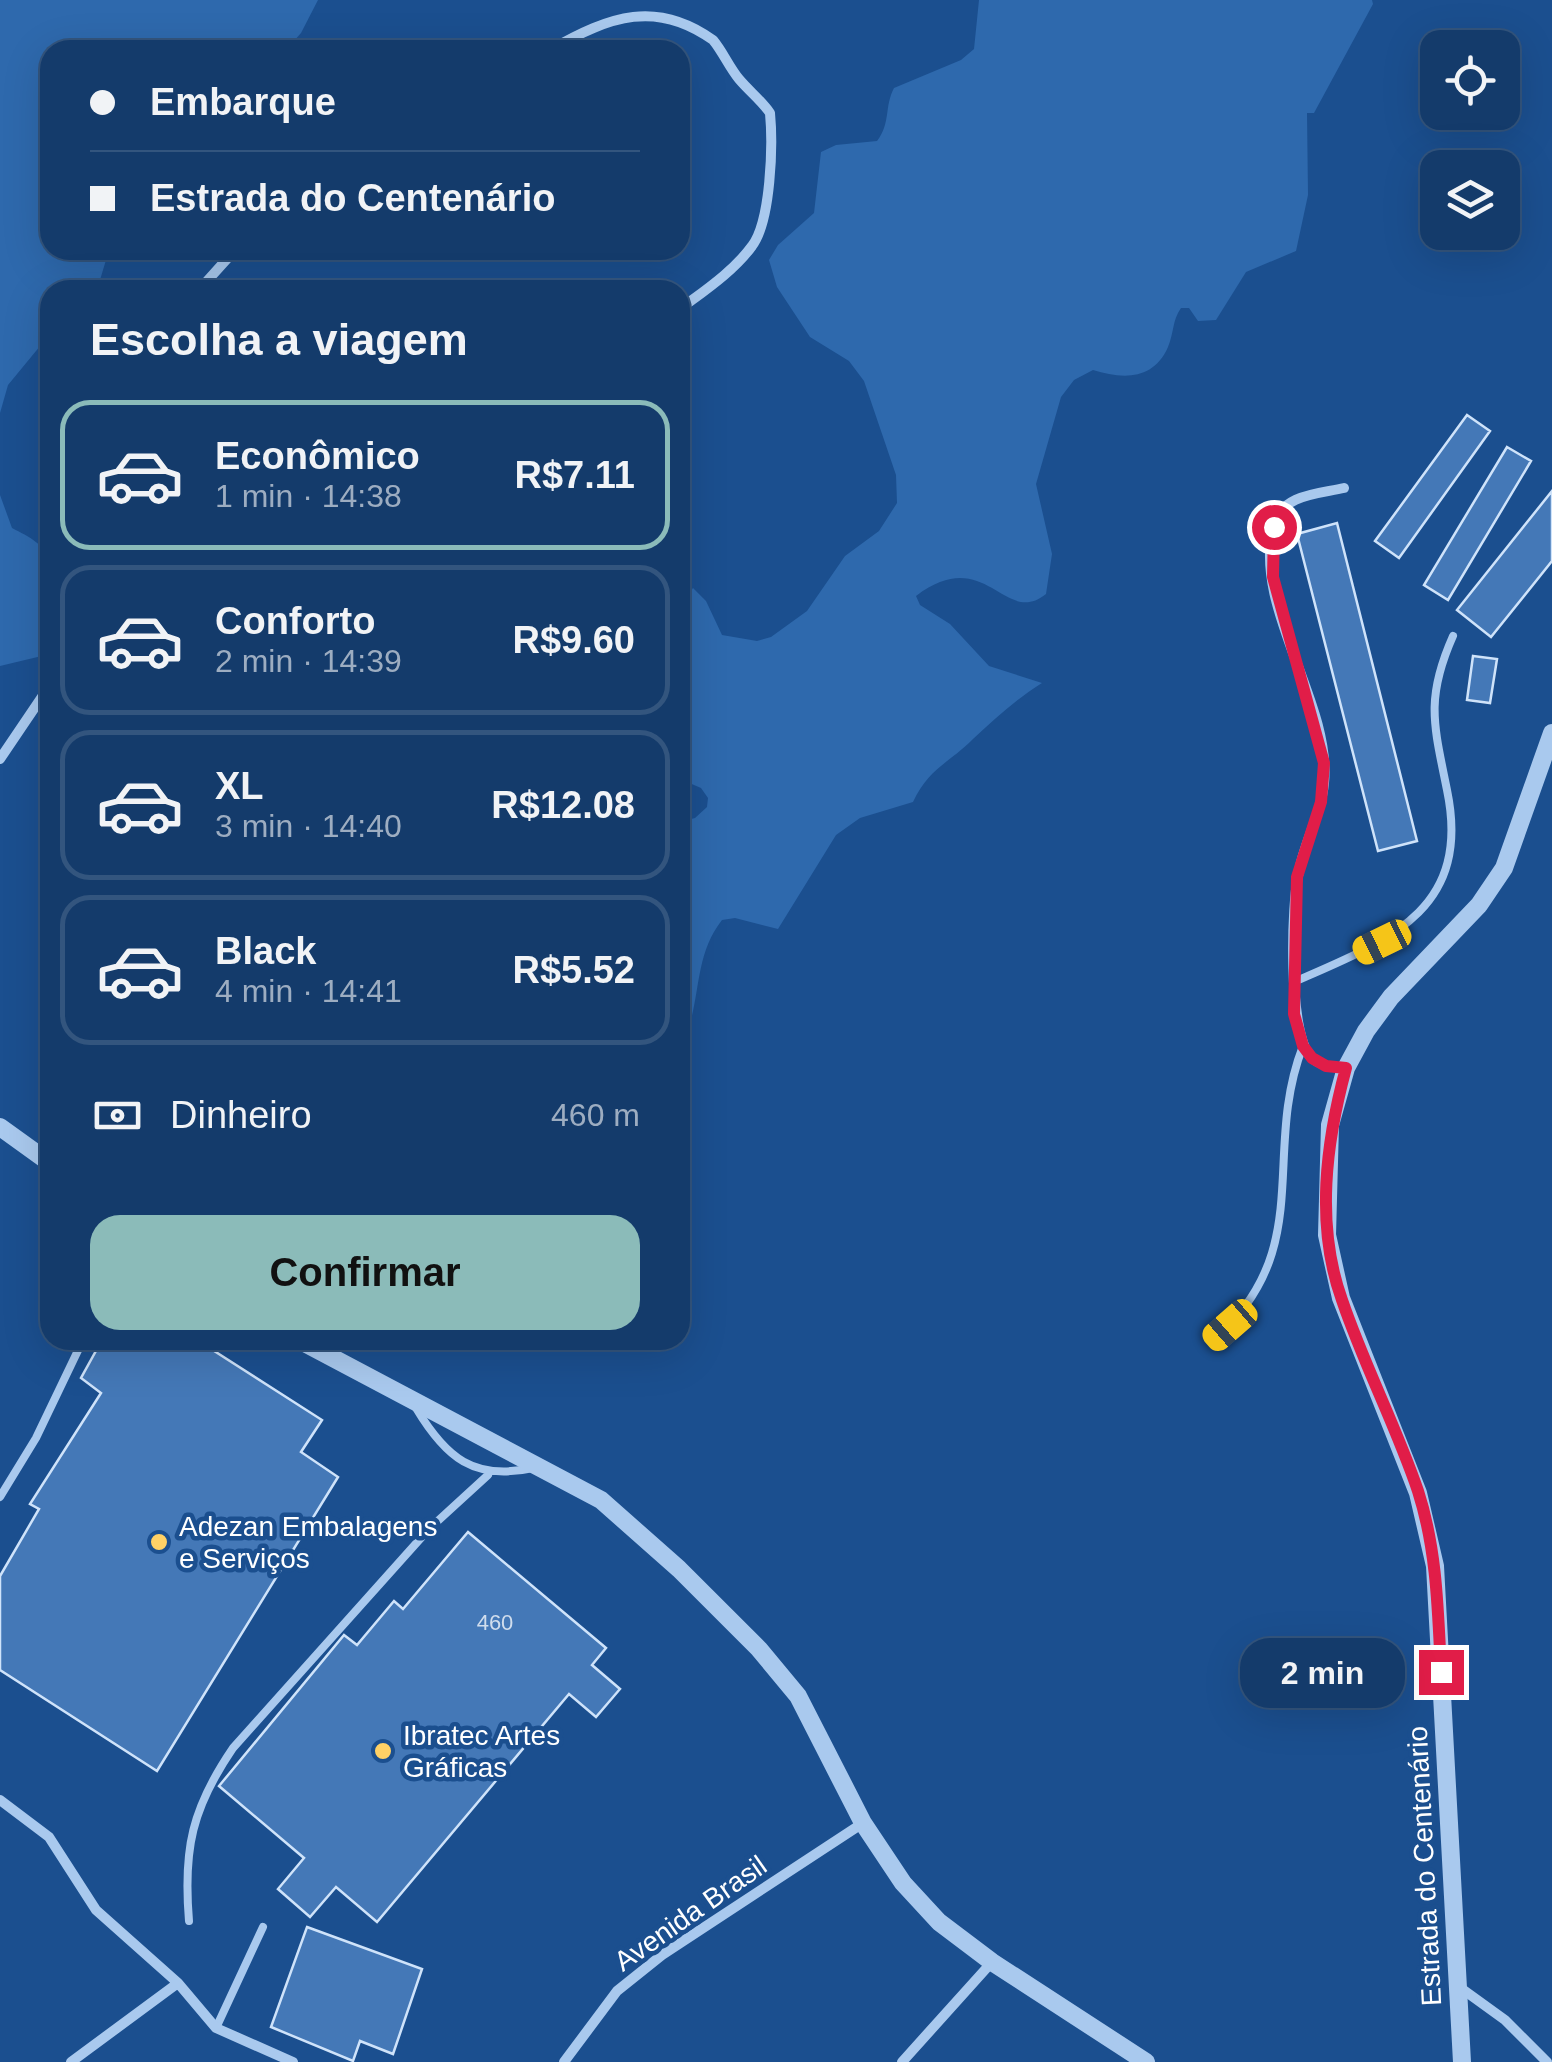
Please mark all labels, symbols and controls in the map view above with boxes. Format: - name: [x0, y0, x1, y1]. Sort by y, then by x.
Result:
- map controls: [1420, 30, 1520, 250]
- button: locate: [1420, 30, 1520, 130]
- text: Embarque: [150, 81, 336, 123]
- button: layers: [1420, 150, 1520, 250]
- text: Estrada do Centenário: [150, 177, 555, 219]
- text: Escolha a viagem: [90, 314, 468, 365]
- icon: car: [95, 430, 185, 520]
- text: Econômico: [215, 435, 420, 477]
- text: R$7.11: [515, 454, 635, 496]
- text: 1 min · 14:38: [215, 478, 402, 514]
- route start: [1252, 505, 1297, 550]
- icon: car: [95, 595, 185, 685]
- text: Conforto: [215, 600, 375, 642]
- text: R$9.60: [512, 619, 635, 661]
- text: 2 min · 14:39: [215, 643, 402, 679]
- icon: car: [95, 760, 185, 850]
- text: XL: [215, 765, 264, 807]
- text: R$12.08: [491, 784, 635, 826]
- text: 3 min · 14:40: [215, 808, 402, 844]
- car: [1348, 915, 1416, 969]
- icon: car: [95, 925, 185, 1015]
- text: Black: [215, 930, 316, 972]
- text: R$5.52: [512, 949, 635, 991]
- text: 4 min · 14:41: [215, 973, 402, 1009]
- icon: cash: [90, 1088, 145, 1143]
- text: Dinheiro: [170, 1094, 312, 1136]
- text: 460 m: [551, 1097, 640, 1133]
- button: Confirmar: [90, 1215, 640, 1330]
- car: [1198, 1294, 1262, 1356]
- place label: Adezan Embalagens e Serviços: [179, 1511, 437, 1574]
- marker: Adezan Embalagens e Serviços: [148, 1531, 170, 1553]
- house number: 460: [477, 1610, 513, 1635]
- callout: 2 min: [1241, 1637, 1406, 1707]
- route end: [1419, 1650, 1464, 1695]
- text: 2 min: [1281, 1655, 1364, 1691]
- place label: Ibratec Artes Gráficas: [403, 1720, 560, 1783]
- street label: Estrada do Centenário: [1402, 1725, 1447, 2007]
- marker: Ibratec Artes Gráficas: [372, 1740, 394, 1762]
- street label: Avenida Brasil: [608, 1850, 772, 1977]

